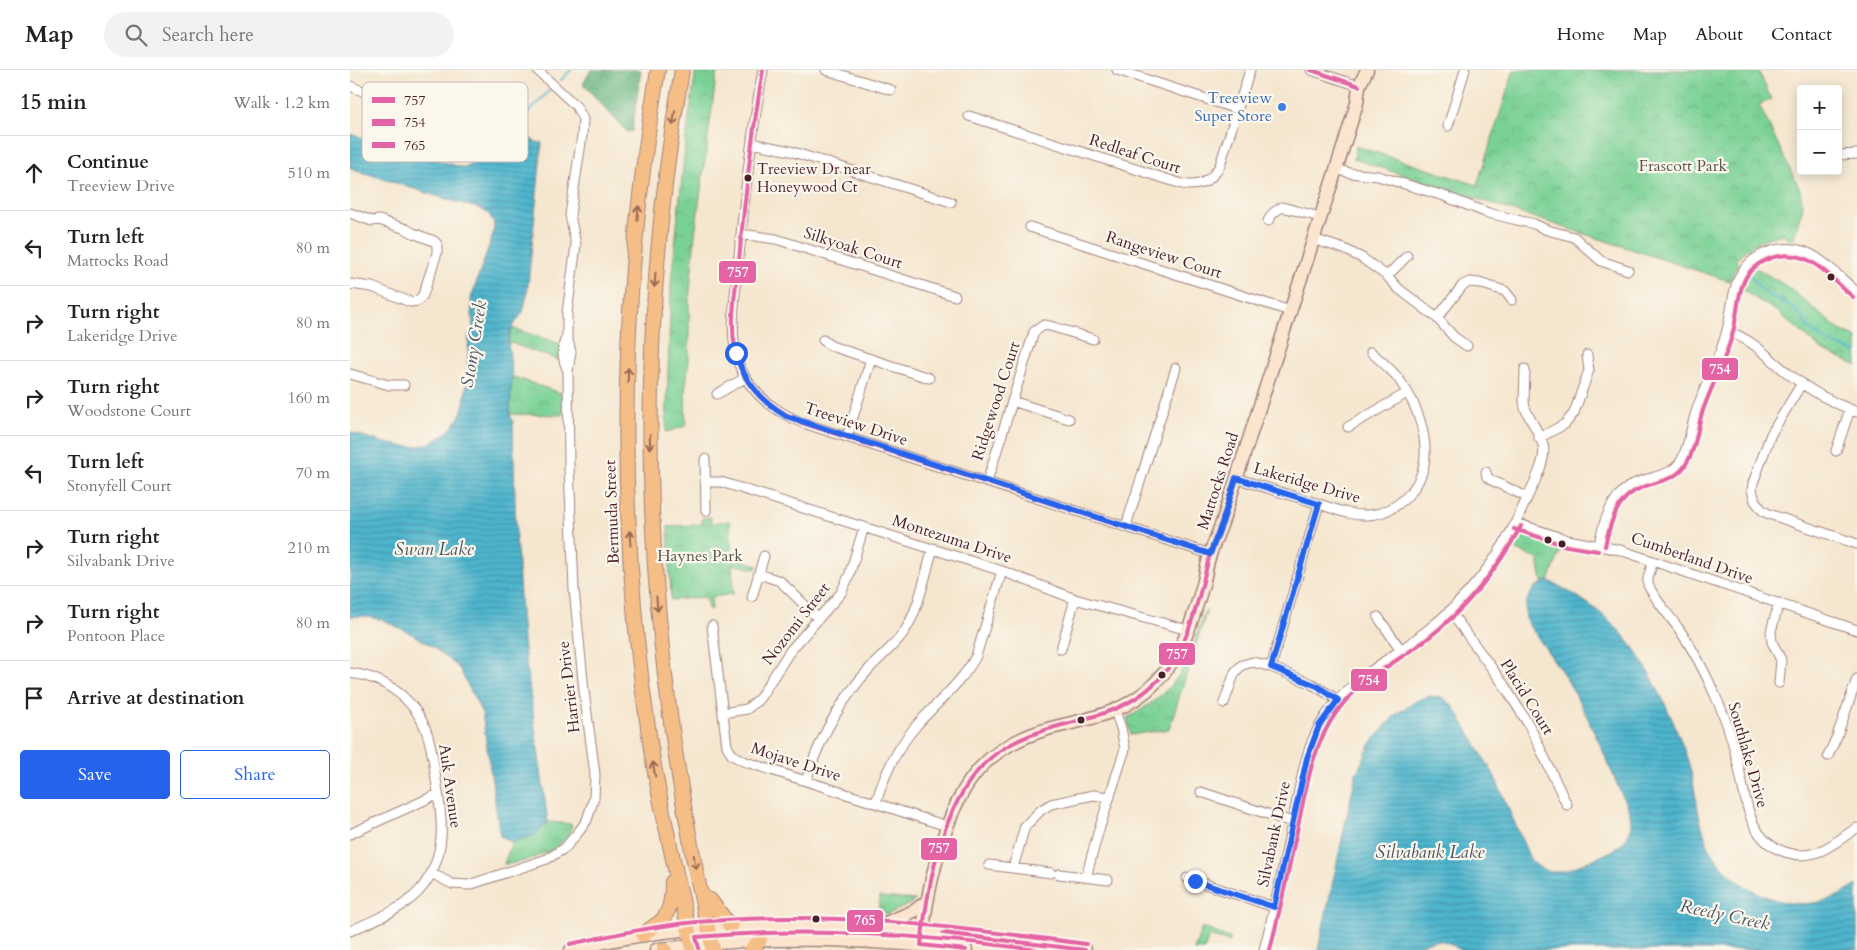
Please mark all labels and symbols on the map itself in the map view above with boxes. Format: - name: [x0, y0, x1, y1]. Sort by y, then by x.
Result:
- legend: [362, 82, 528, 162]
- place label: Treeview Super Store: [1194, 87, 1272, 127]
- text: 757: [404, 91, 426, 110]
- marker: Treeview Super Store: [1276, 101, 1288, 113]
- one-way arrow: [668, 110, 678, 126]
- text: 754: [404, 113, 426, 132]
- street label: Redleaf Court: [1086, 129, 1184, 179]
- text: 765: [404, 136, 426, 155]
- park label: Frascott Park: [1639, 155, 1728, 177]
- place label: Treeview Dr near Honeywood Ct: [757, 159, 871, 197]
- marker: Treeview Dr near Honeywood Ct: [743, 173, 753, 183]
- one-way arrow: [633, 206, 643, 222]
- street label: Silkyoak Court: [801, 222, 905, 274]
- street label: Rangeview Court: [1103, 226, 1225, 284]
- line badge: 757: [718, 260, 757, 284]
- text: 757: [727, 263, 749, 282]
- one-way arrow: [651, 271, 660, 287]
- unlabelled marker: [1826, 272, 1836, 282]
- water label: Stony Creek: [455, 299, 493, 389]
- street label: Ridgewood Court: [966, 339, 1026, 463]
- route start: [725, 342, 748, 365]
- line badge: 754: [1701, 357, 1739, 381]
- text: 754: [1709, 360, 1731, 379]
- one-way arrow: [623, 368, 633, 384]
- street label: Treeview Drive: [801, 397, 911, 451]
- street label: Mattocks Road: [1192, 429, 1244, 533]
- one-way arrow: [645, 434, 655, 450]
- street label: Lakeridge Drive: [1251, 457, 1363, 509]
- street label: Bermuda Street: [599, 459, 625, 565]
- street label: Montezuma Drive: [889, 509, 1015, 569]
- street label: Cumberland Drive: [1628, 527, 1756, 589]
- one-way arrow: [625, 530, 634, 546]
- unlabelled marker: [1543, 535, 1553, 545]
- water label: Swan Lake: [394, 537, 475, 562]
- unlabelled marker: [1557, 539, 1567, 549]
- park label: Haynes Park: [657, 545, 743, 567]
- street label: Nozomi Street: [757, 578, 835, 670]
- one-way arrow: [652, 596, 662, 612]
- street label: Harrier Drive: [552, 640, 586, 734]
- line badge: 757: [1158, 642, 1196, 666]
- text: 757: [1166, 645, 1188, 664]
- street label: Placid Court: [1495, 655, 1559, 739]
- line badge: 754: [1350, 668, 1388, 692]
- unlabelled marker: [1157, 670, 1167, 680]
- text: 754: [1358, 671, 1380, 690]
- street label: Southlake Drive: [1722, 700, 1774, 810]
- unlabelled marker: [1076, 715, 1086, 725]
- street label: Mojave Drive: [748, 737, 844, 787]
- street label: Auk Avenue: [433, 742, 467, 830]
- one-way arrow: [649, 761, 659, 777]
- street label: Silvabank Drive: [1252, 779, 1296, 889]
- line badge: 757: [920, 837, 958, 861]
- text: 757: [928, 839, 950, 858]
- water label: Silvabank Lake: [1375, 840, 1486, 865]
- one-way arrow: [690, 854, 700, 870]
- route end: [1184, 870, 1207, 893]
- water label: Reedy Creek: [1678, 893, 1772, 937]
- line badge: 765: [846, 909, 884, 933]
- text: 765: [854, 911, 876, 930]
- unlabelled marker: [811, 914, 821, 924]

